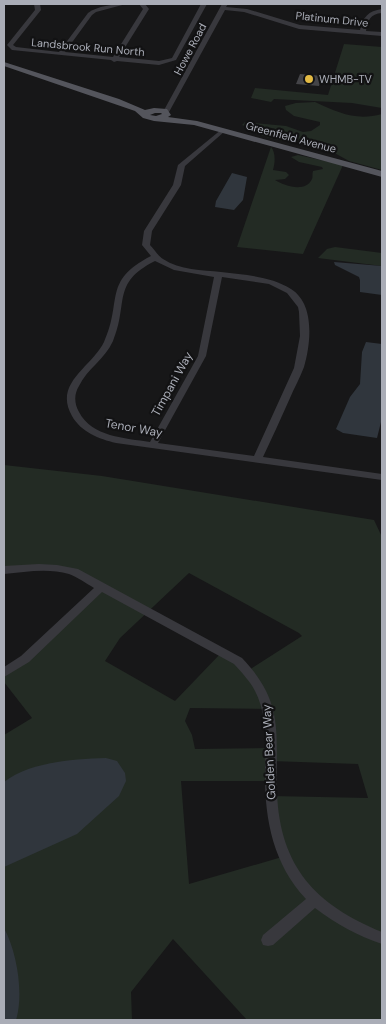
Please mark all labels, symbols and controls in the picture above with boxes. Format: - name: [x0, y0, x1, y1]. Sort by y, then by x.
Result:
- street label: Platinum Drive: [295, 8, 369, 30]
- street label: Howe Road: [170, 21, 210, 77]
- street label: Landsbrook Run North: [31, 35, 145, 59]
- place label: WHMB-TV: [319, 72, 373, 86]
- marker: WHMB-TV: [303, 73, 315, 85]
- street label: Greenfield Avenue: [244, 118, 338, 156]
- street label: Timpani Way: [148, 349, 196, 419]
- street label: Tenor Way: [104, 415, 164, 441]
- street label: Golden Bear Way: [258, 704, 279, 800]

